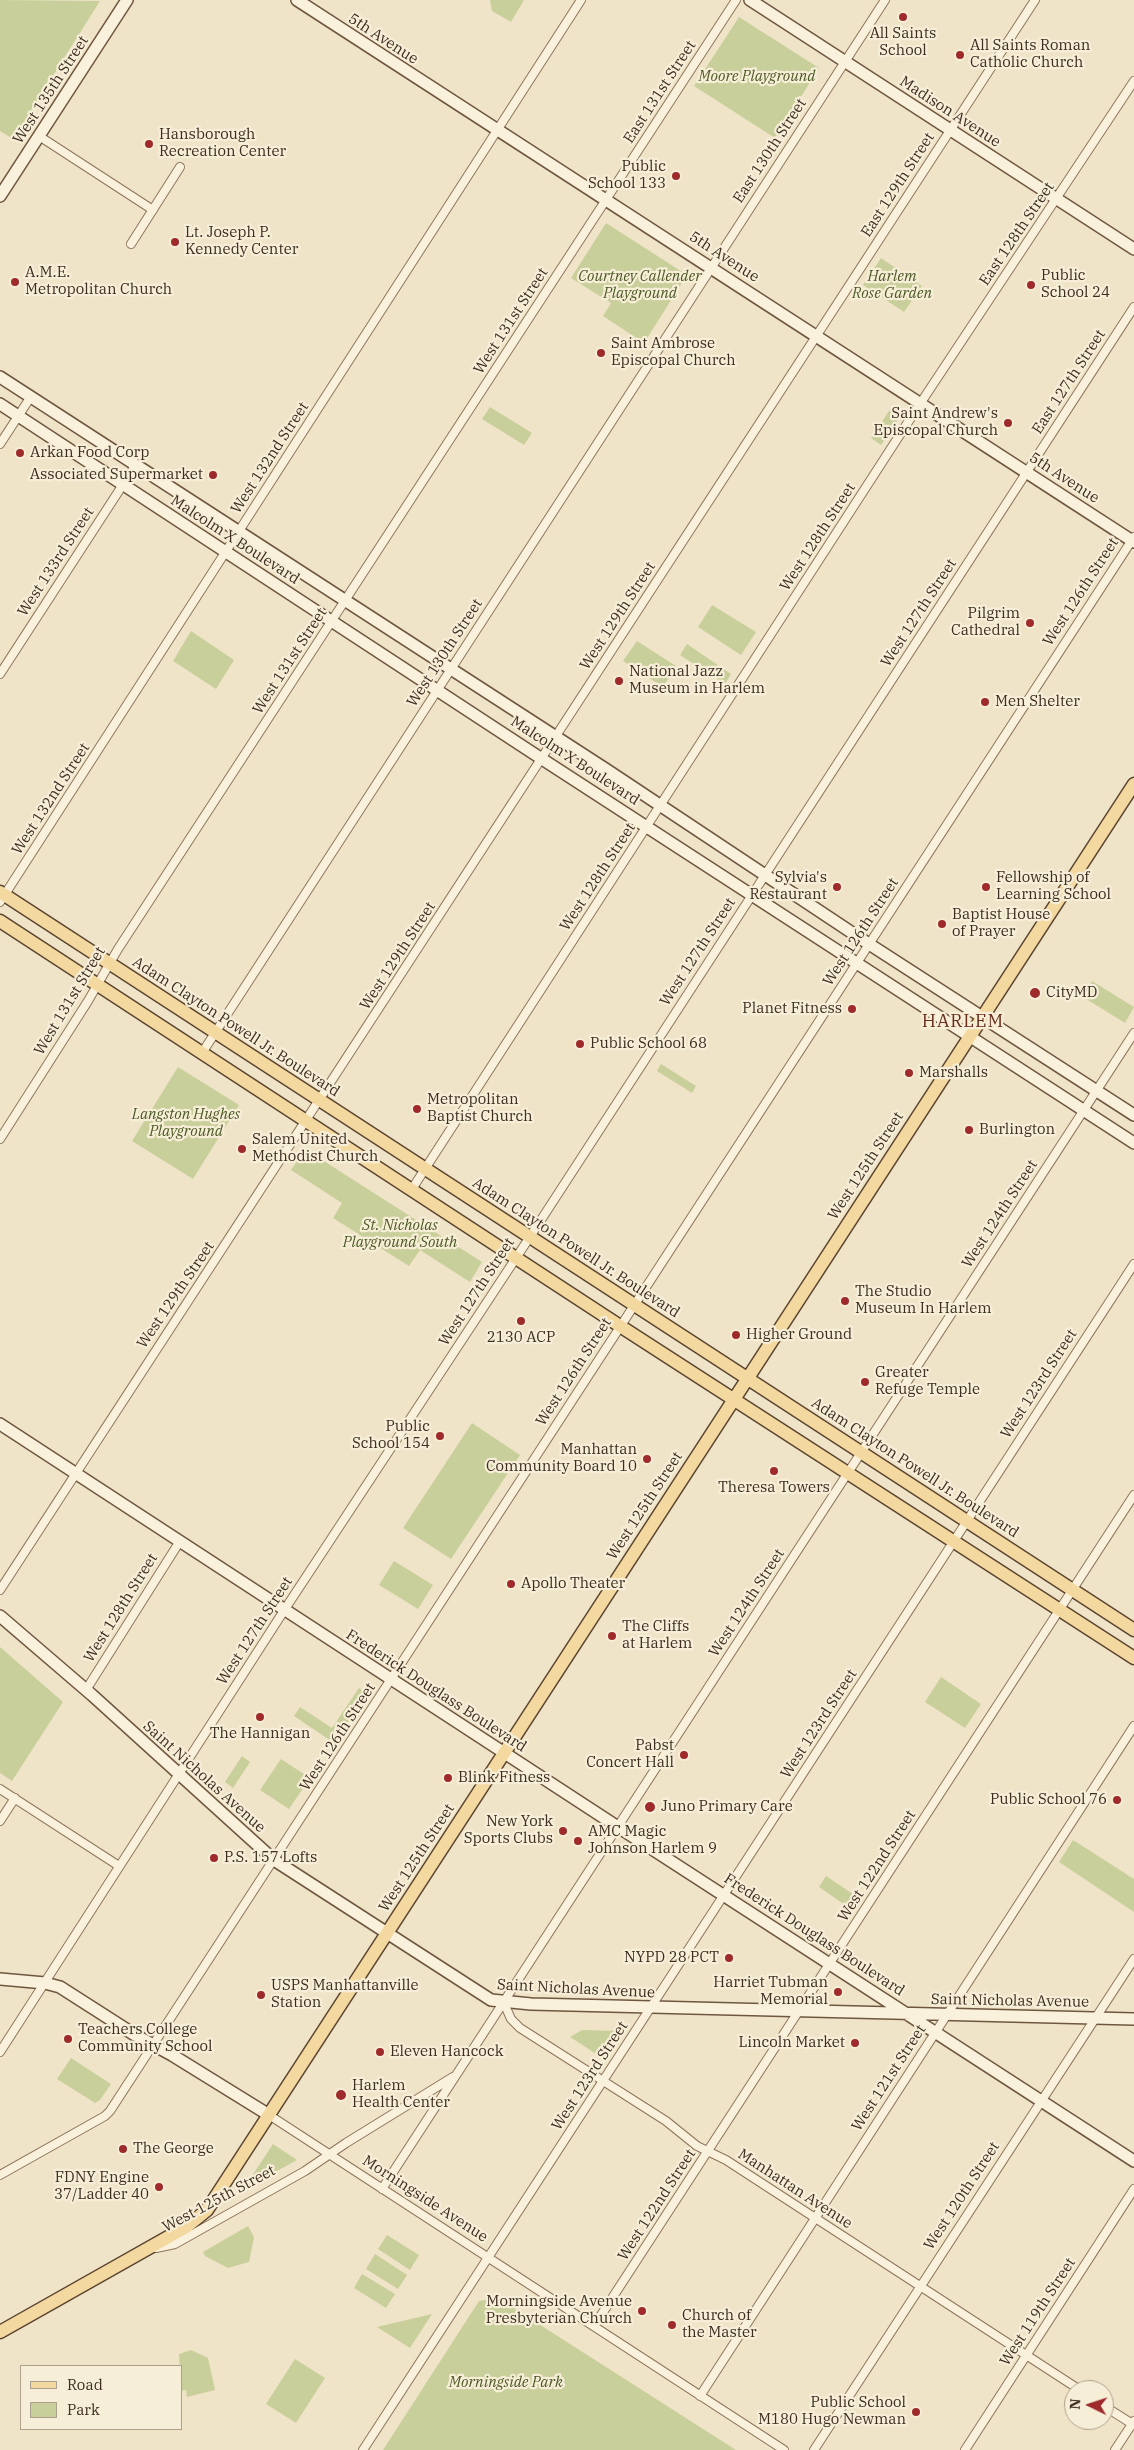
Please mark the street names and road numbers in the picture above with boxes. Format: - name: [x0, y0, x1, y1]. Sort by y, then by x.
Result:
- street label: 5th Avenue: [345, 10, 421, 68]
- street label: West 135th Street: [9, 33, 93, 147]
- street label: East 131st Street: [620, 37, 700, 147]
- street label: Madison Avenue: [896, 73, 1004, 151]
- street label: East 130th Street: [729, 95, 811, 207]
- street label: East 129th Street: [857, 129, 939, 241]
- street label: East 128th Street: [976, 179, 1058, 289]
- street label: 5th Avenue: [686, 228, 762, 286]
- street label: West 131st Street: [470, 265, 552, 377]
- street label: East 127th Street: [1028, 326, 1110, 438]
- street label: West 132nd Street: [227, 399, 313, 517]
- street label: 5th Avenue: [1026, 449, 1102, 507]
- street label: West 128th Street: [776, 480, 860, 594]
- street label: Malcolm X Boulevard: [167, 492, 303, 588]
- street label: West 133rd Street: [14, 504, 98, 620]
- street label: West 126th Street: [1039, 535, 1123, 649]
- street label: West 127th Street: [877, 556, 961, 670]
- street label: West 129th Street: [576, 559, 660, 673]
- street label: West 130th Street: [403, 596, 487, 710]
- street label: West 131st Street: [249, 605, 331, 717]
- street label: Malcolm X Boulevard: [507, 713, 643, 809]
- street label: West 132nd Street: [8, 740, 94, 858]
- street label: West 128th Street: [556, 820, 640, 934]
- street label: West 126th Street: [819, 875, 903, 989]
- street label: West 127th Street: [656, 895, 740, 1009]
- street label: West 129th Street: [356, 899, 440, 1013]
- street label: West 131st Street: [31, 944, 109, 1058]
- street label: Adam Clayton Powell Jr. Boulevard: [129, 953, 343, 1101]
- street label: West 125th Street: [824, 1109, 908, 1223]
- street label: West 124th Street: [958, 1157, 1042, 1271]
- street label: Adam Clayton Powell Jr. Boulevard: [469, 1174, 683, 1322]
- street label: West 127th Street: [435, 1235, 519, 1349]
- street label: West 129th Street: [134, 1238, 218, 1352]
- street label: West 126th Street: [532, 1315, 616, 1429]
- street label: West 123rd Street: [997, 1326, 1081, 1442]
- street label: Adam Clayton Powell Jr. Boulevard: [808, 1394, 1022, 1542]
- street label: West 125th Street: [603, 1449, 687, 1563]
- street label: West 124th Street: [705, 1546, 789, 1660]
- street label: West 128th Street: [80, 1550, 162, 1666]
- street label: West 127th Street: [213, 1574, 297, 1688]
- street label: Frederick Douglass Boulevard: [342, 1626, 530, 1756]
- street label: West 123rd Street: [777, 1666, 861, 1782]
- street label: West 126th Street: [296, 1680, 380, 1794]
- street label: Saint Nicholas Avenue: [139, 1717, 269, 1837]
- street label: West 125th Street: [375, 1801, 459, 1915]
- street label: West 122nd Street: [834, 1807, 920, 1925]
- street label: Frederick Douglass Boulevard: [720, 1870, 908, 2000]
- street label: Saint Nicholas Avenue: [497, 1976, 655, 2002]
- street label: Saint Nicholas Avenue: [931, 1991, 1089, 2011]
- street label: West 123rd Street: [548, 2018, 632, 2134]
- street label: West 121st Street: [848, 2022, 930, 2134]
- street label: West 120th Street: [920, 2139, 1004, 2253]
- street label: Manhattan Avenue: [734, 2145, 856, 2233]
- street label: West 122nd Street: [614, 2146, 700, 2264]
- street label: Morningside Avenue: [359, 2152, 491, 2246]
- street label: West 125th Street: [160, 2162, 278, 2236]
- street label: West 119th Street: [996, 2255, 1080, 2369]

